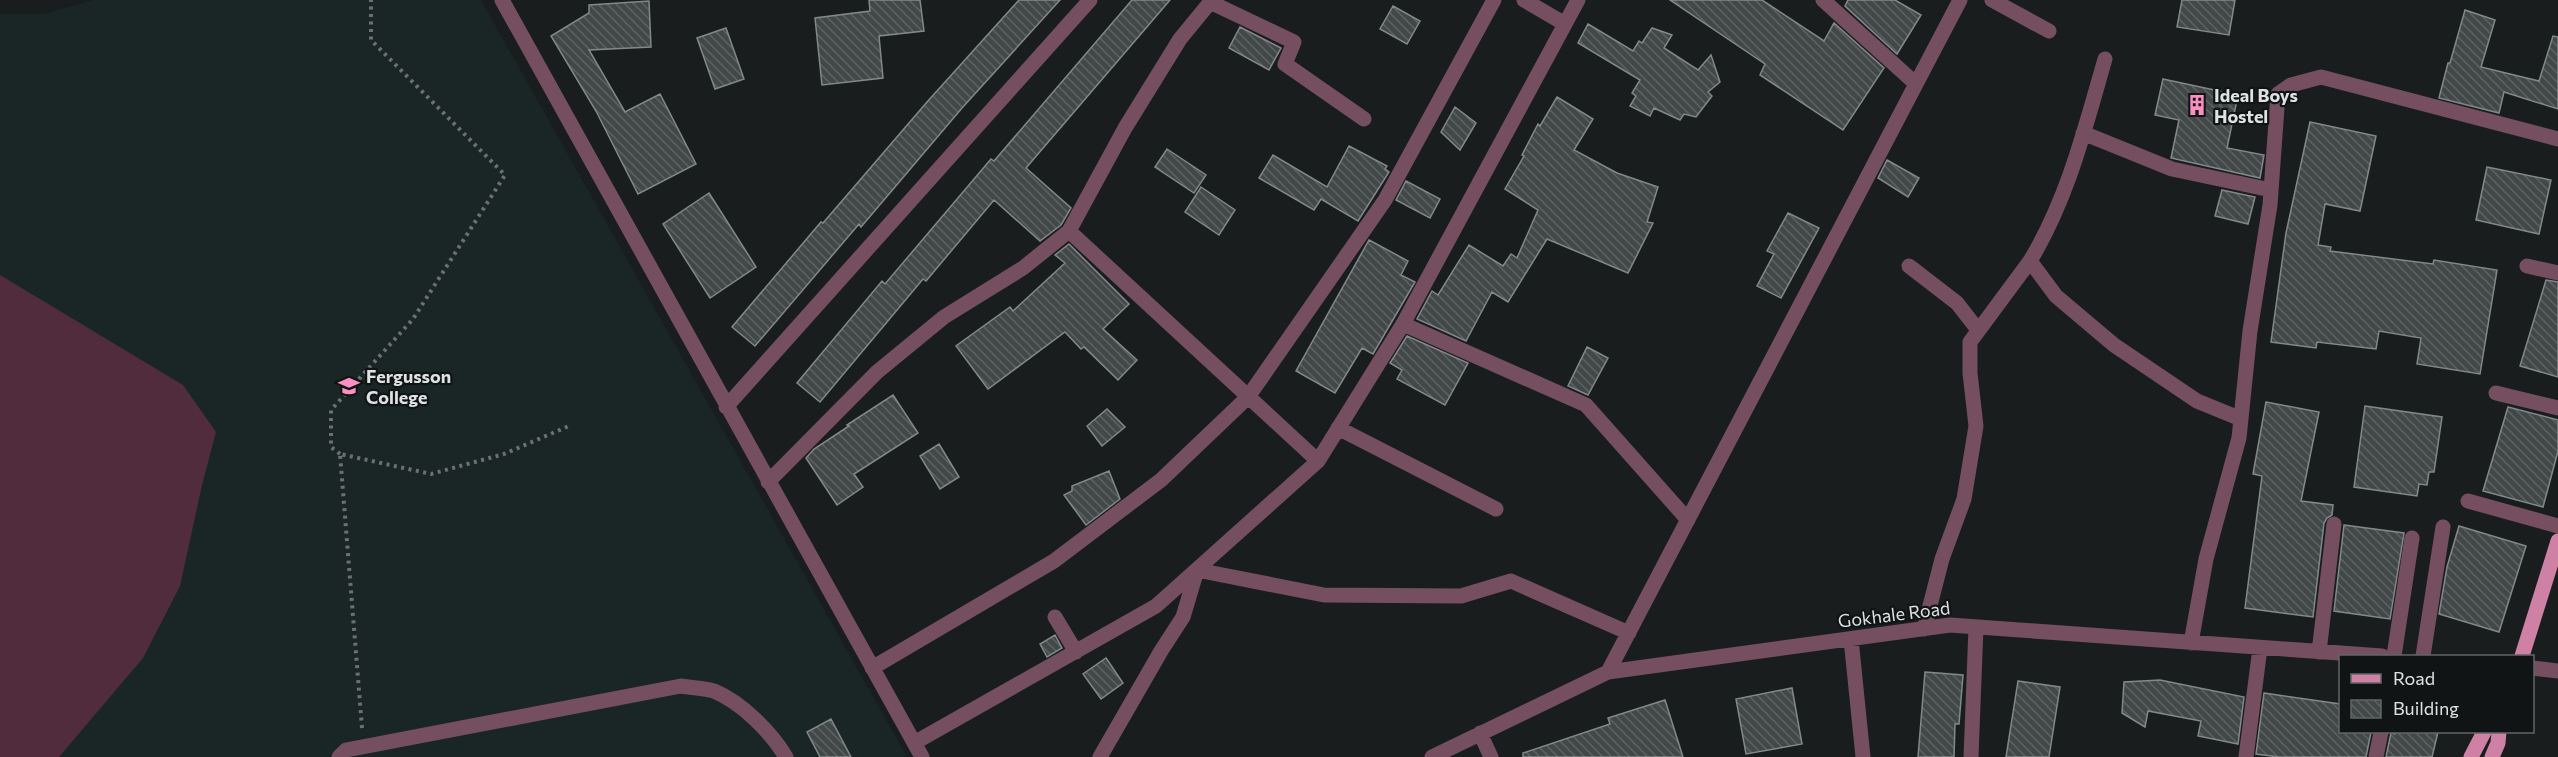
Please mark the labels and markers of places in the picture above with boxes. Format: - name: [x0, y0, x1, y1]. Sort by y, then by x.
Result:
- place label: Ideal Boys Hostel: [2214, 84, 2298, 127]
- building icon: Ideal Boys Hostel: [2185, 93, 2209, 117]
- place label: Fergusson College: [366, 365, 451, 408]
- school or university icon: Fergusson College: [337, 374, 361, 398]

